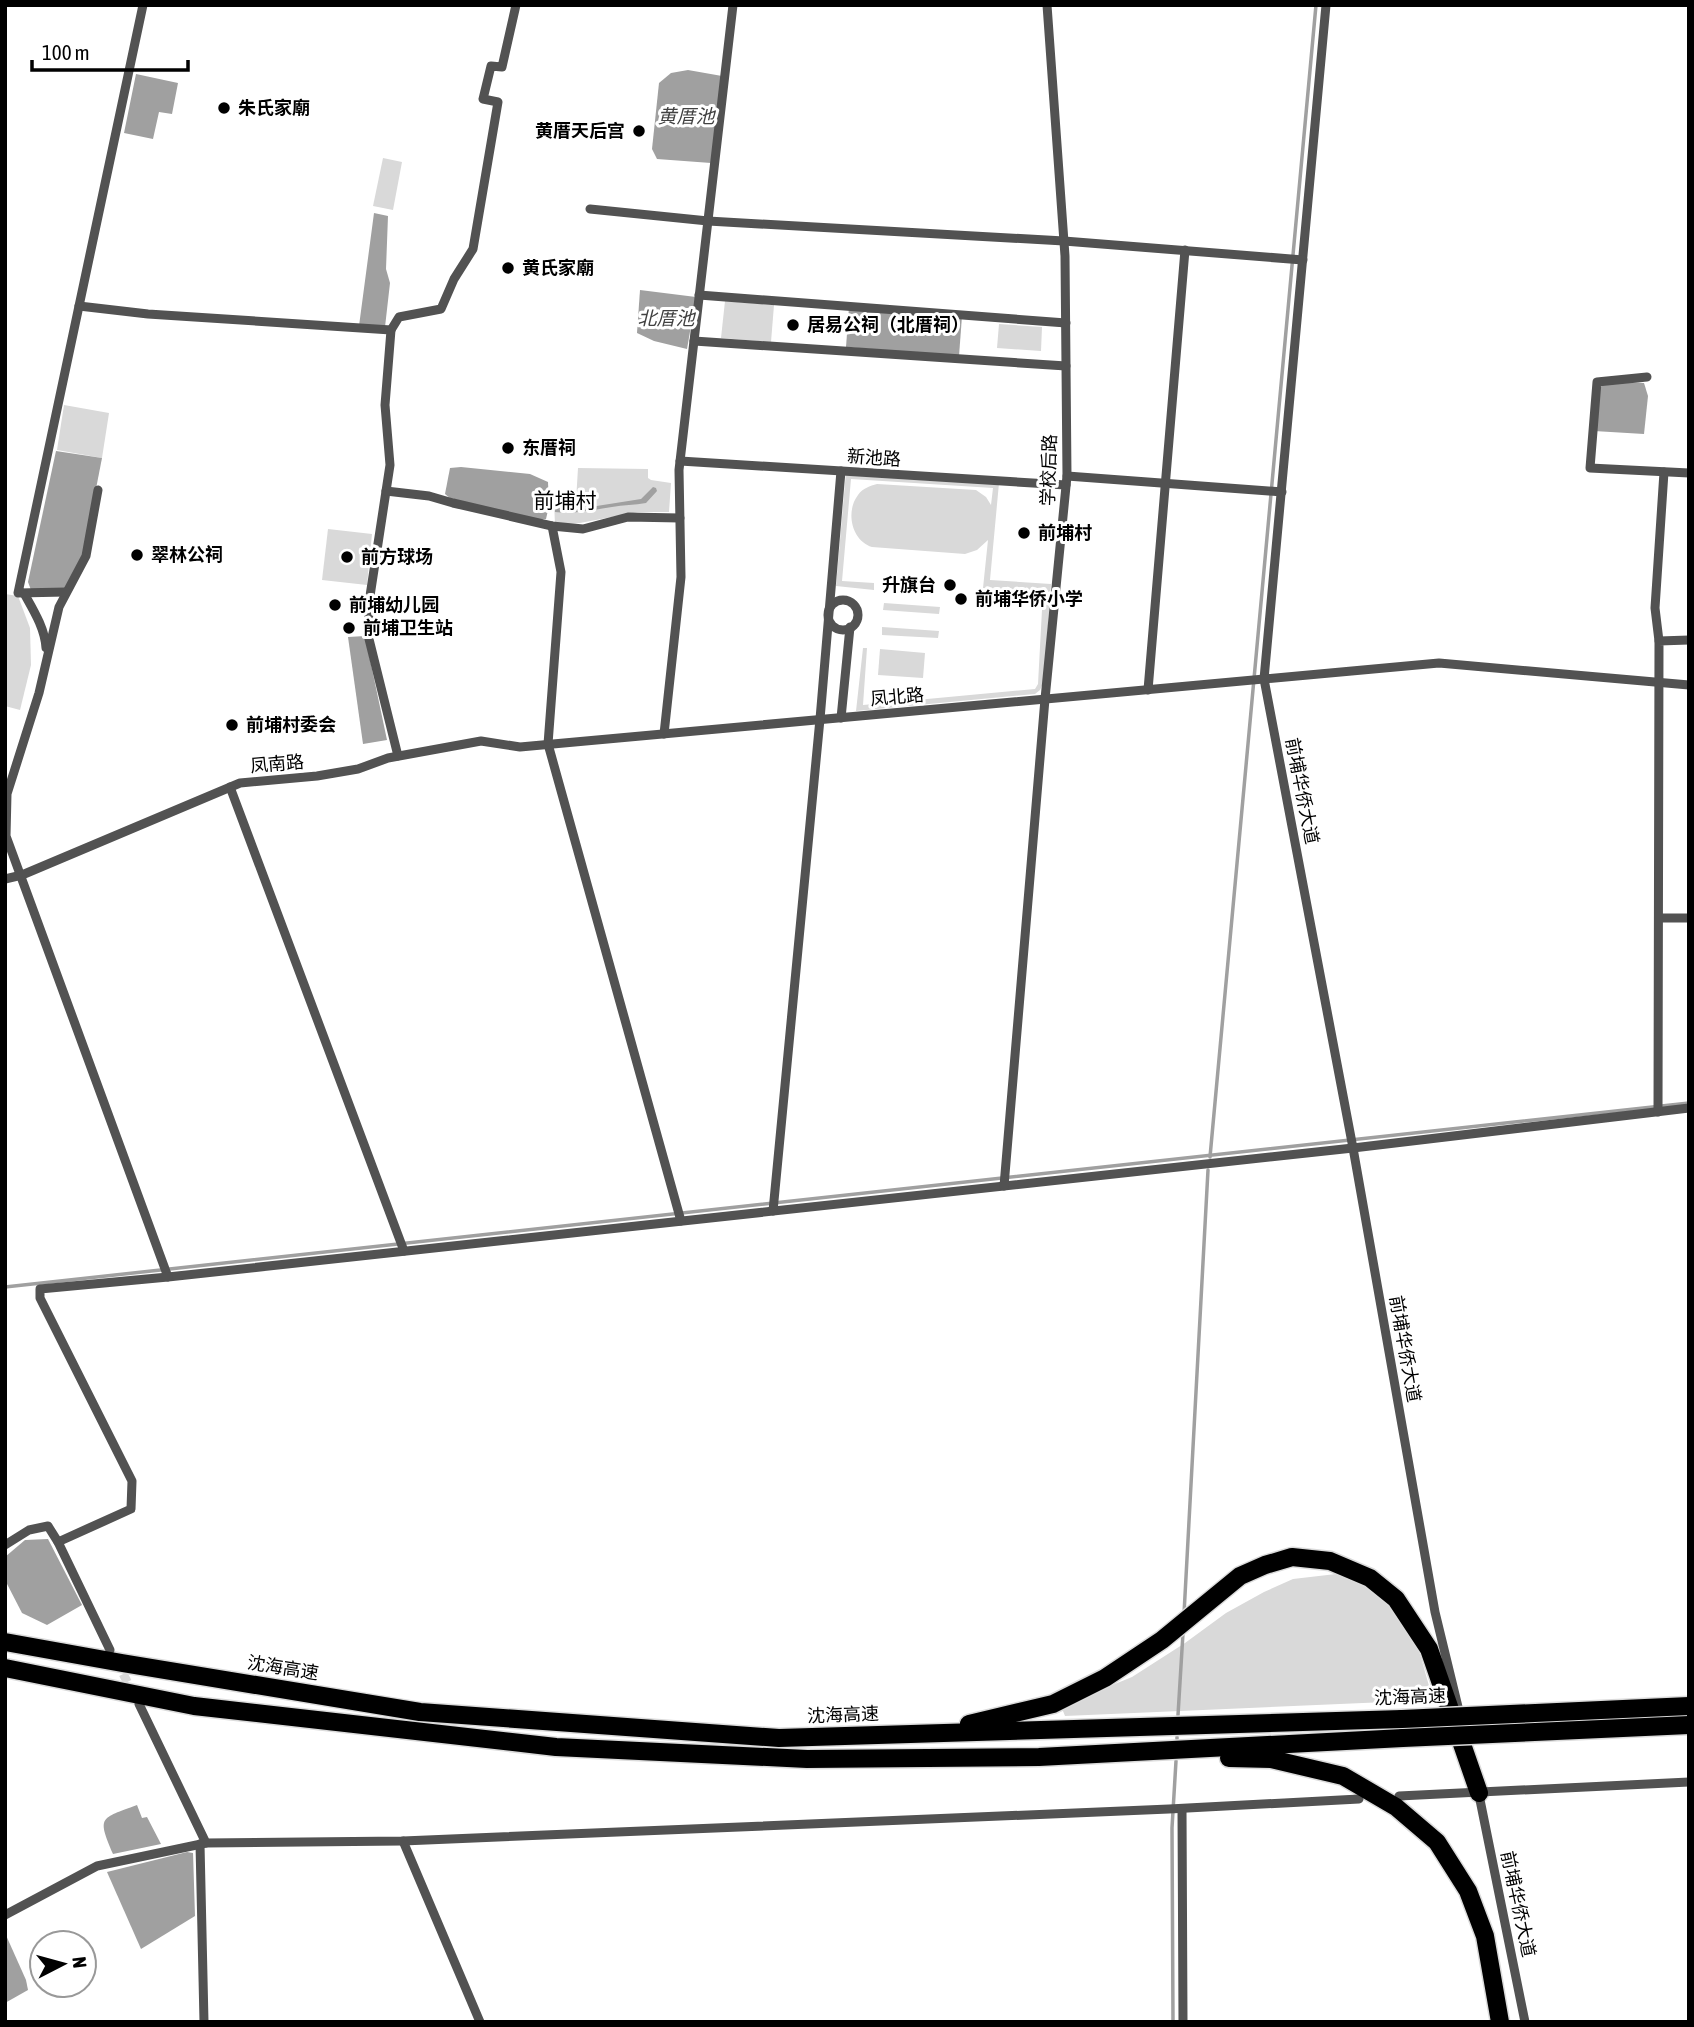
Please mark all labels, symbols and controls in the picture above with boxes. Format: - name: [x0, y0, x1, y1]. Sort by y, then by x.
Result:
- scale bar: [32, 28, 187, 72]
- text: 100 m: [42, 40, 90, 64]
- place label: 朱氏家廟: [238, 97, 310, 118]
- marker: 朱氏家廟: [216, 100, 232, 116]
- water label: 黄厝池: [657, 105, 716, 127]
- place label: 黄厝天后宫: [535, 120, 625, 141]
- marker: 黄厝天后宫: [631, 123, 647, 139]
- place label: 黄氏家廟: [522, 257, 594, 278]
- marker: 黄氏家廟: [500, 260, 516, 276]
- water label: 北厝池: [637, 307, 696, 329]
- place label: 居易公祠（北厝祠）: [807, 314, 969, 335]
- marker: 居易公祠（北厝祠）: [785, 317, 801, 333]
- street label: 学校后路: [1037, 434, 1060, 506]
- place label: 东厝祠: [522, 437, 576, 458]
- marker: 东厝祠: [500, 440, 516, 456]
- street label: 新池路: [846, 445, 902, 470]
- district label: 前埔村: [534, 488, 597, 512]
- place label: 前埔村: [1038, 522, 1092, 543]
- marker: 前埔村: [1016, 525, 1032, 541]
- place label: 翠林公祠: [151, 544, 223, 565]
- place label: 前方球场: [361, 546, 433, 567]
- marker: 翠林公祠: [129, 547, 145, 563]
- marker: 前方球场: [339, 549, 355, 565]
- place label: 升旗台: [882, 574, 936, 595]
- marker: 升旗台: [942, 577, 958, 593]
- place label: 前埔华侨小学: [975, 588, 1083, 609]
- marker: 前埔华侨小学: [953, 591, 969, 607]
- place label: 前埔幼儿园: [349, 594, 439, 615]
- marker: 前埔幼儿园: [327, 597, 343, 613]
- place label: 前埔卫生站: [363, 617, 453, 638]
- marker: 前埔卫生站: [341, 620, 357, 636]
- street label: 凤北路: [869, 684, 925, 709]
- place label: 前埔村委会: [246, 714, 336, 735]
- marker: 前埔村委会: [224, 717, 240, 733]
- street label: 前埔华侨大道: [1282, 736, 1323, 846]
- street label: 凤南路: [249, 751, 305, 776]
- street label: 前埔华侨大道: [1386, 1294, 1425, 1404]
- street label: 沈海高速: [246, 1652, 320, 1684]
- street label: 沈海高速: [1374, 1685, 1446, 1708]
- street label: 沈海高速: [807, 1703, 879, 1726]
- street label: 前埔华侨大道: [1497, 1849, 1540, 1959]
- north arrow: [28, 1929, 98, 1999]
- text: N: [68, 1955, 91, 1969]

